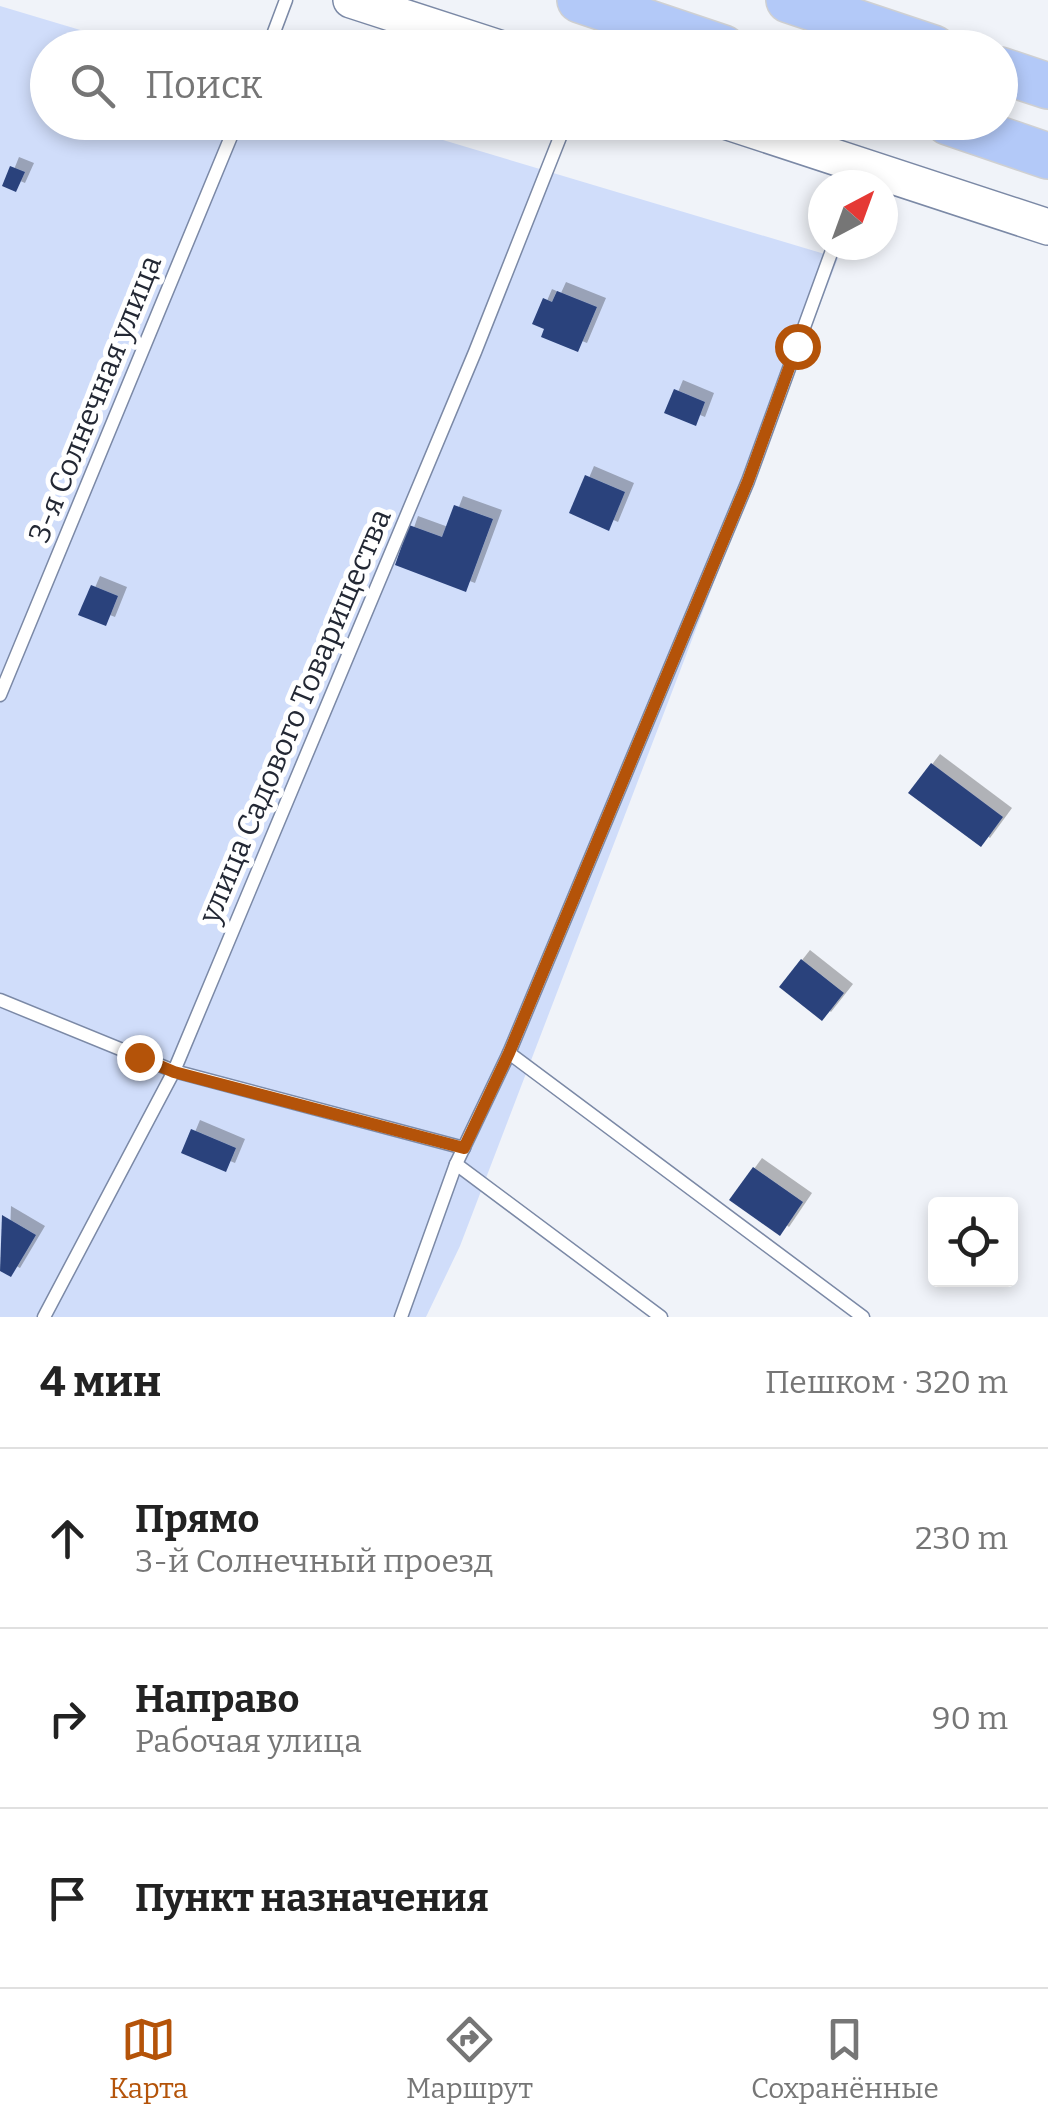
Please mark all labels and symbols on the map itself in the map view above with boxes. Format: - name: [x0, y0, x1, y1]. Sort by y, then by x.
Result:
- north arrow: [808, 170, 898, 260]
- street label: 3-я Солнечная улица: [21, 250, 169, 548]
- route start: [775, 324, 821, 370]
- street label: улица Садового Товарищества: [191, 503, 399, 929]
- route end: [117, 1035, 163, 1081]

